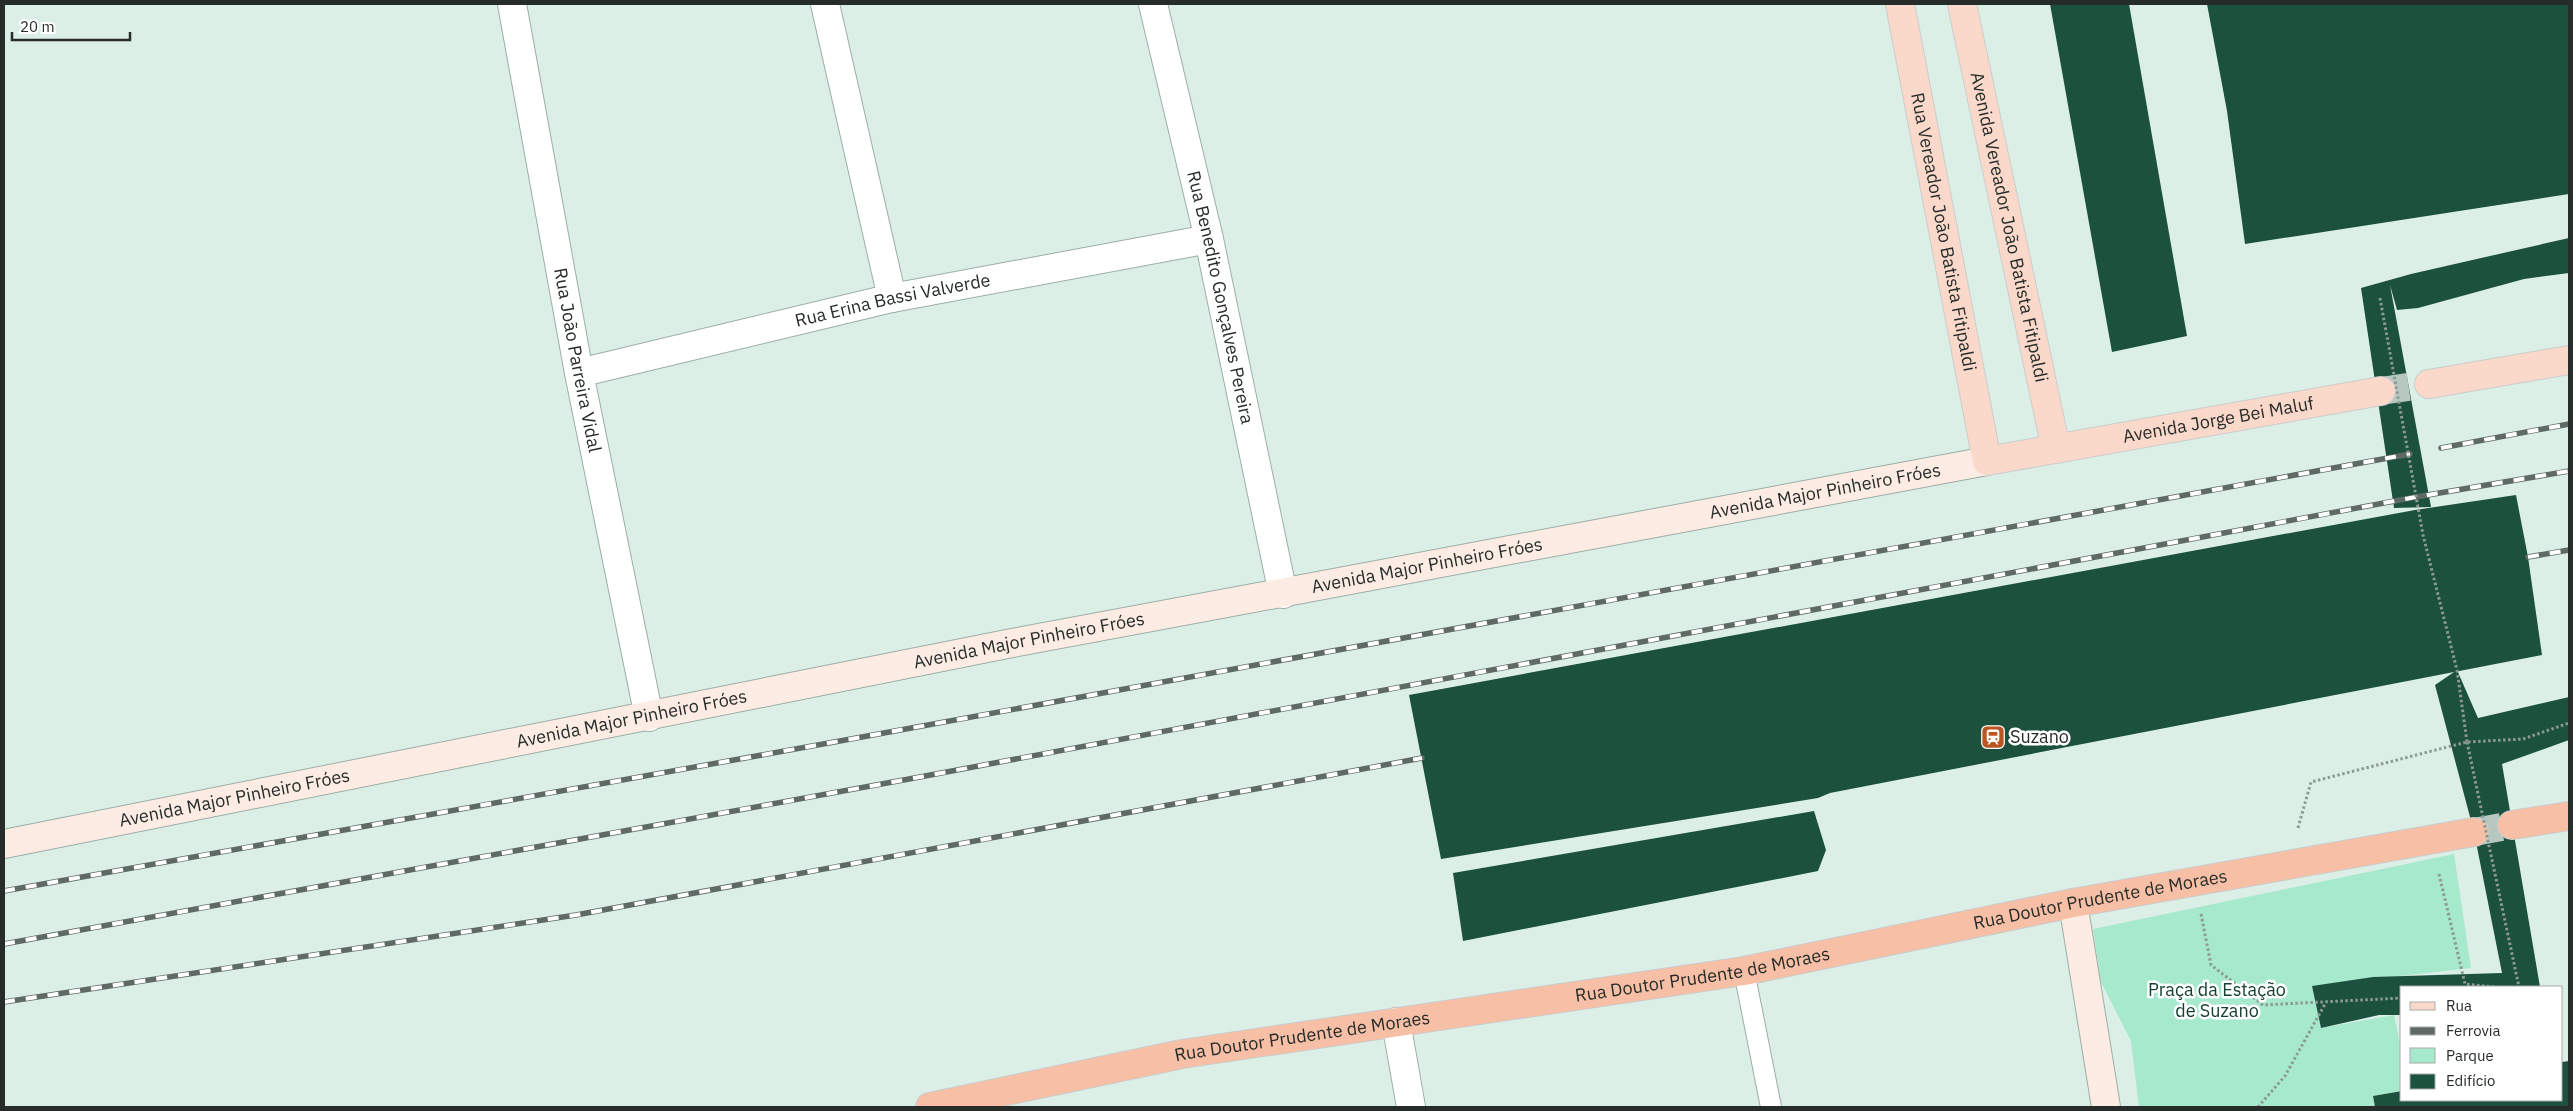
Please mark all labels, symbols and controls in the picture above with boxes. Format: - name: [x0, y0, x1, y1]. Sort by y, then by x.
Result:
- scale bar: [12, 10, 130, 42]
- text: 20 m: [20, 17, 55, 36]
- street label: Avenida Vereador João Batista Fitipaldi: [1966, 70, 2054, 384]
- street label: Rua Vereador João Batista Fitipaldi: [1906, 91, 1982, 373]
- street label: Rua Benedito Gonçalves Pereira: [1182, 168, 1259, 426]
- street label: Rua João Parreira Vidal: [549, 266, 607, 454]
- street label: Rua Erina Bassi Valverde: [792, 268, 992, 332]
- street label: Avenida Jorge Bei Maluf: [2121, 391, 2316, 448]
- street label: Avenida Major Pinheiro Fróes: [1708, 458, 1942, 524]
- street label: Avenida Major Pinheiro Fróes: [1309, 532, 1544, 598]
- street label: Avenida Major Pinheiro Fróes: [911, 607, 1146, 673]
- street label: Avenida Major Pinheiro Fróes: [514, 684, 749, 753]
- station icon: Suzano: [1980, 724, 2006, 750]
- place label: Suzano: [2010, 725, 2069, 748]
- street label: Avenida Major Pinheiro Fróes: [117, 763, 352, 832]
- street label: Rua Doutor Prudente de Moraes: [1971, 864, 2229, 934]
- street label: Rua Doutor Prudente de Moraes: [1573, 942, 1832, 1007]
- park label: Praça da Estação de Suzano: [2148, 978, 2286, 1022]
- legend: [2400, 986, 2563, 1101]
- text: Rua: [2446, 996, 2472, 1015]
- street label: Rua Doutor Prudente de Moraes: [1172, 1006, 1431, 1066]
- text: Ferrovia: [2446, 1021, 2501, 1040]
- text: Parque: [2446, 1046, 2494, 1065]
- text: Edifício: [2446, 1071, 2495, 1090]

